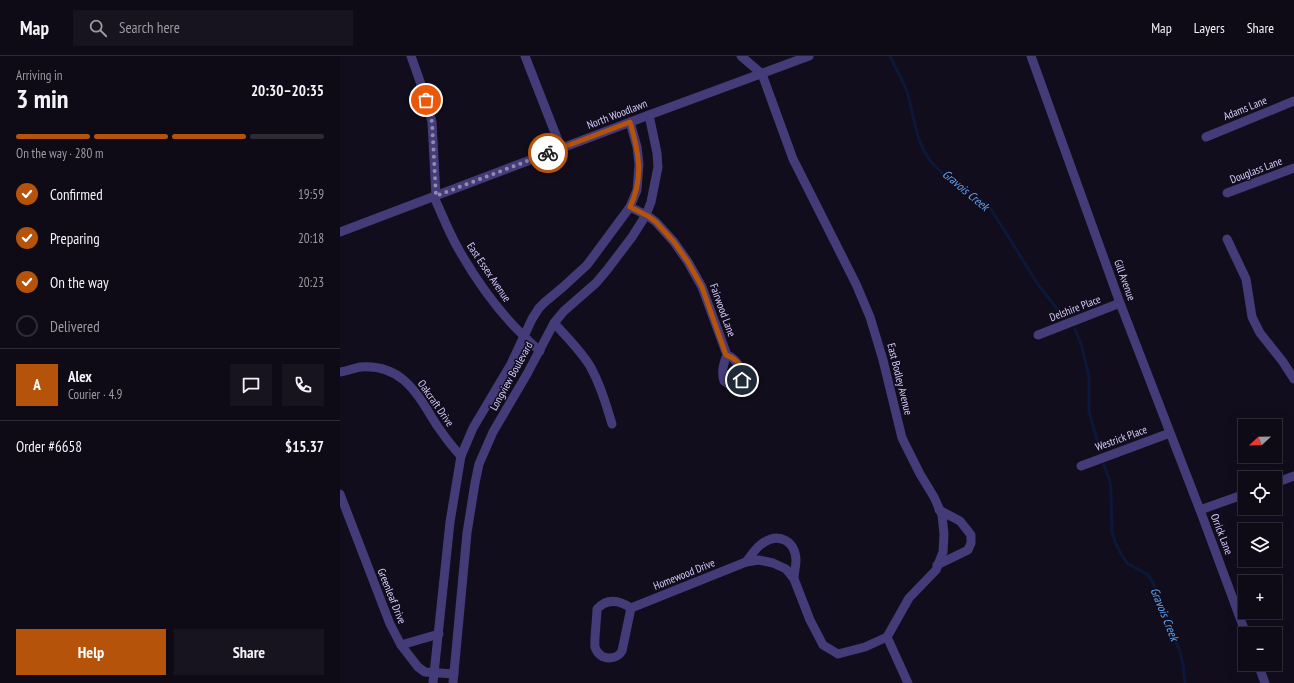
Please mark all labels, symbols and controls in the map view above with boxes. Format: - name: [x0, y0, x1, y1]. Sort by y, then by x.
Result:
- search box: [73, 10, 353, 46]
- text: Map: [20, 16, 49, 40]
- icon: search: [87, 17, 109, 39]
- text: Search here: [119, 18, 180, 37]
- text: Map: [1151, 19, 1172, 37]
- text: Layers: [1194, 19, 1225, 37]
- text: Share: [1247, 19, 1274, 37]
- text: Arriving in: [16, 67, 63, 84]
- text: 20:30–20:35: [251, 81, 324, 100]
- text: 3 min: [16, 82, 69, 115]
- pin: [409, 83, 443, 117]
- icon: bag: [415, 89, 437, 111]
- street label: Adams Lane: [1221, 93, 1269, 123]
- street label: North Woodlawn: [585, 96, 649, 132]
- courier: [528, 133, 568, 173]
- icon: bike: [537, 142, 559, 164]
- text: On the way · 280 m: [16, 145, 103, 162]
- street label: Douglass Lane: [1228, 153, 1285, 186]
- water label: Gravois Creek: [940, 166, 993, 215]
- icon: check: [16, 183, 38, 205]
- text: Confirmed: [50, 185, 103, 204]
- text: 19:59: [298, 186, 324, 203]
- icon: check: [16, 227, 38, 249]
- text: Preparing: [50, 229, 100, 248]
- text: 20:18: [298, 230, 324, 247]
- street label: East Essex Avenue: [464, 240, 514, 305]
- street label: Gill Avenue: [1111, 258, 1139, 303]
- icon: check: [16, 271, 38, 293]
- text: On the way: [50, 273, 109, 292]
- text: 20:23: [298, 274, 324, 291]
- street label: Fairwood Lane: [707, 282, 739, 339]
- street label: Delshire Place: [1047, 292, 1103, 324]
- text: Delivered: [50, 317, 100, 336]
- street label: Longview Boulevard: [486, 339, 536, 413]
- street label: East Bodley Avenue: [884, 342, 916, 417]
- pin: [725, 363, 759, 397]
- button: chat: [230, 364, 272, 406]
- button: phone: [282, 364, 324, 406]
- text: Alex: [68, 367, 92, 386]
- icon: home: [731, 369, 753, 391]
- text: A: [33, 375, 41, 394]
- street label: Oakcraft Drive: [415, 377, 457, 429]
- text: Courier · 4.9: [68, 386, 122, 403]
- north arrow: [1238, 419, 1282, 463]
- map controls: [1238, 419, 1282, 671]
- street label: Westrick Place: [1093, 422, 1149, 454]
- text: Order #6658: [16, 437, 82, 456]
- text: $15.37: [285, 437, 324, 456]
- button: locate: [1238, 471, 1282, 515]
- street label: Orrick Lane: [1208, 511, 1236, 557]
- button: layers: [1238, 523, 1282, 567]
- street label: Homewood Drive: [651, 555, 717, 593]
- street label: Greenleaf Drive: [374, 566, 410, 626]
- button: +: [1238, 575, 1282, 619]
- water label: Gravois Creek: [1148, 585, 1183, 644]
- button: −: [1238, 627, 1282, 671]
- button: Help: [16, 629, 166, 675]
- button: Share: [174, 629, 324, 675]

